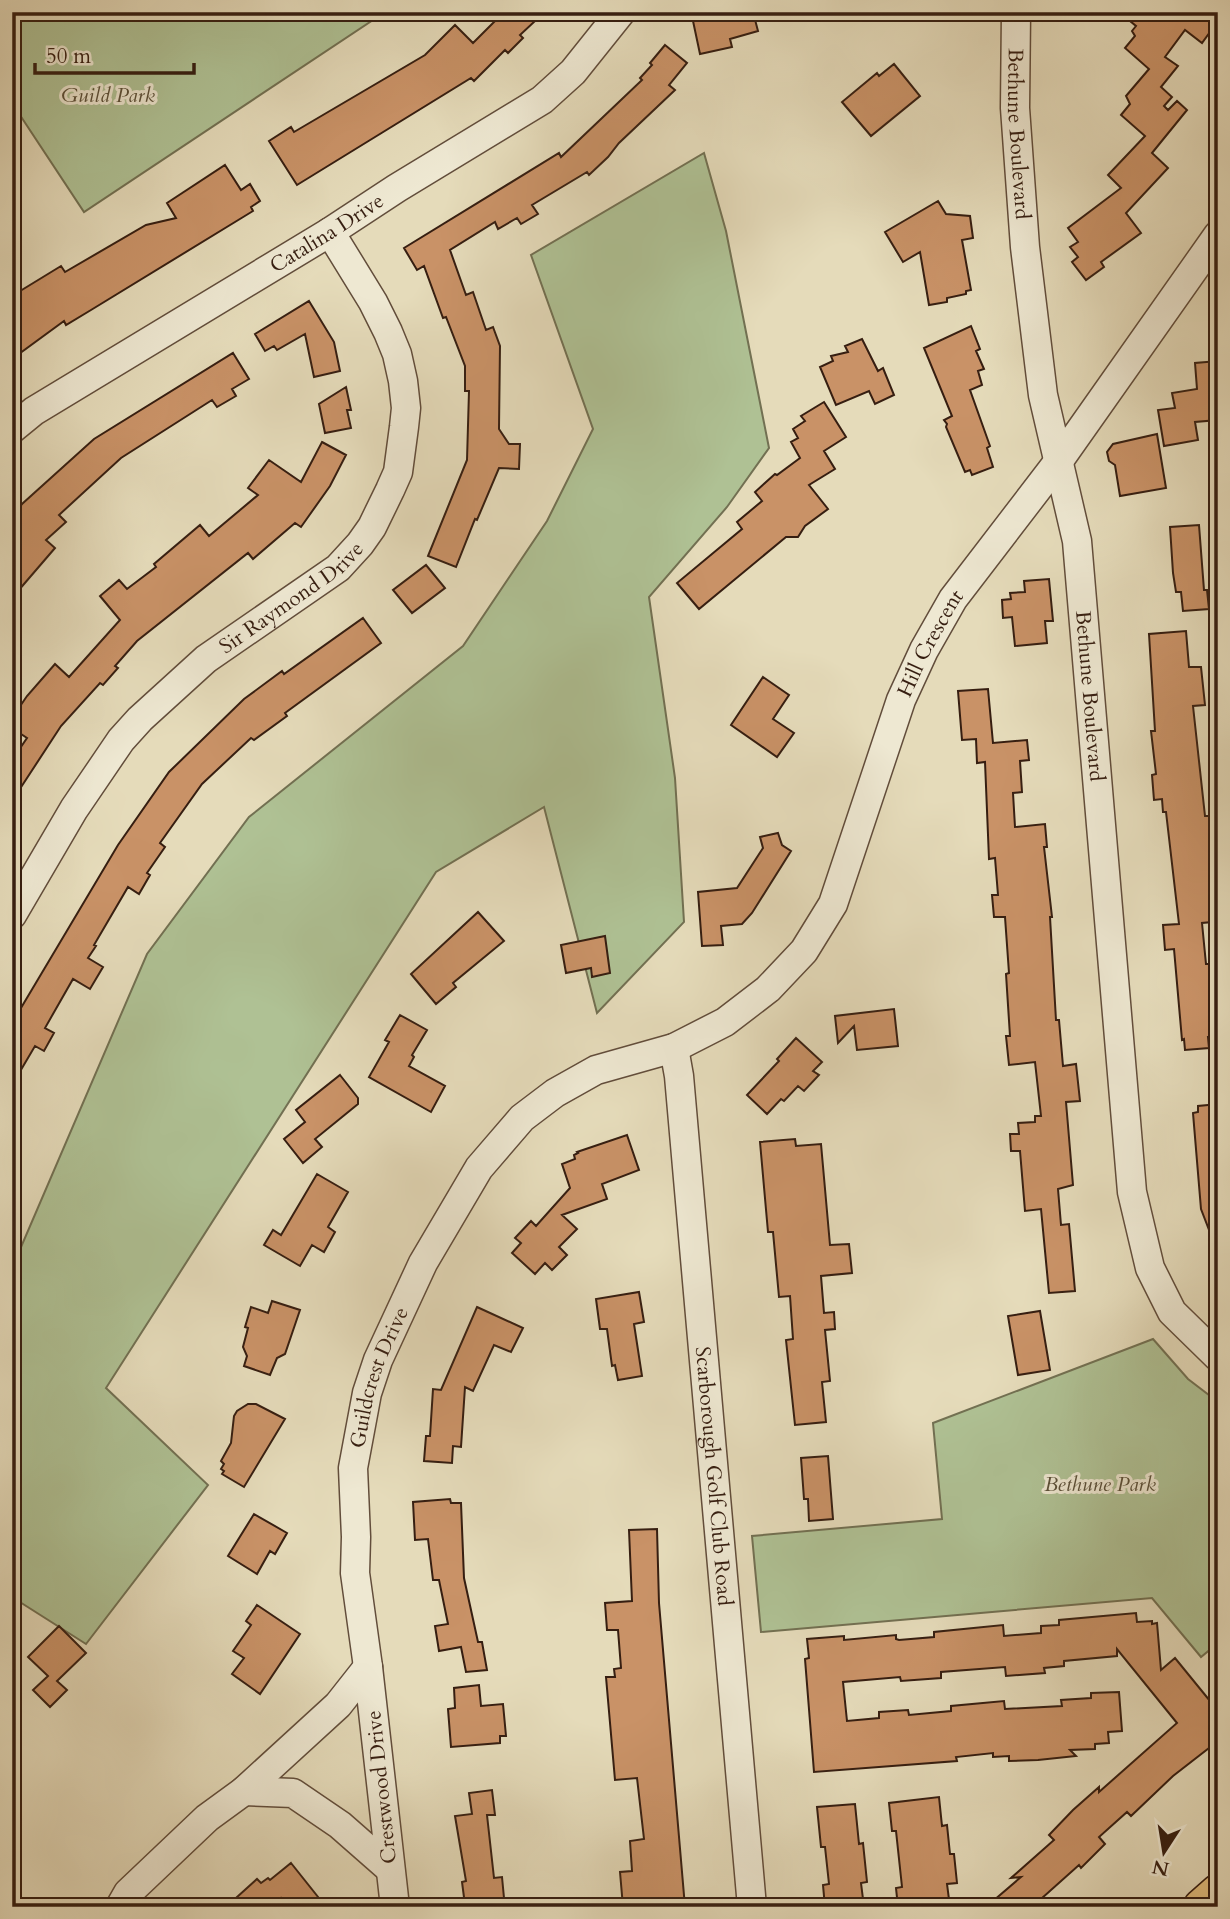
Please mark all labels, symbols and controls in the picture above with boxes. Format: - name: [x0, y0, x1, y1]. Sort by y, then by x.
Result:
- scale bar: [35, 32, 194, 76]
- text: 50 m: [46, 42, 91, 71]
- street label: Bethune Boulevard: [1000, 48, 1037, 220]
- park label: Guild Park: [61, 81, 156, 110]
- street label: Catalina Drive: [264, 187, 390, 280]
- street label: Sir Raymond Drive: [213, 535, 370, 661]
- street label: Hill Crescent: [890, 583, 971, 702]
- street label: Bethune Boulevard: [1068, 610, 1111, 783]
- street label: Guildcrest Drive: [343, 1302, 416, 1450]
- street label: Scarborough Golf Club Road: [688, 1345, 739, 1607]
- park label: Bethune Park: [1044, 1470, 1156, 1499]
- street label: Crestwood Drive: [359, 1709, 404, 1865]
- north arrow: [1128, 1818, 1198, 1888]
- text: N: [1149, 1853, 1171, 1882]

